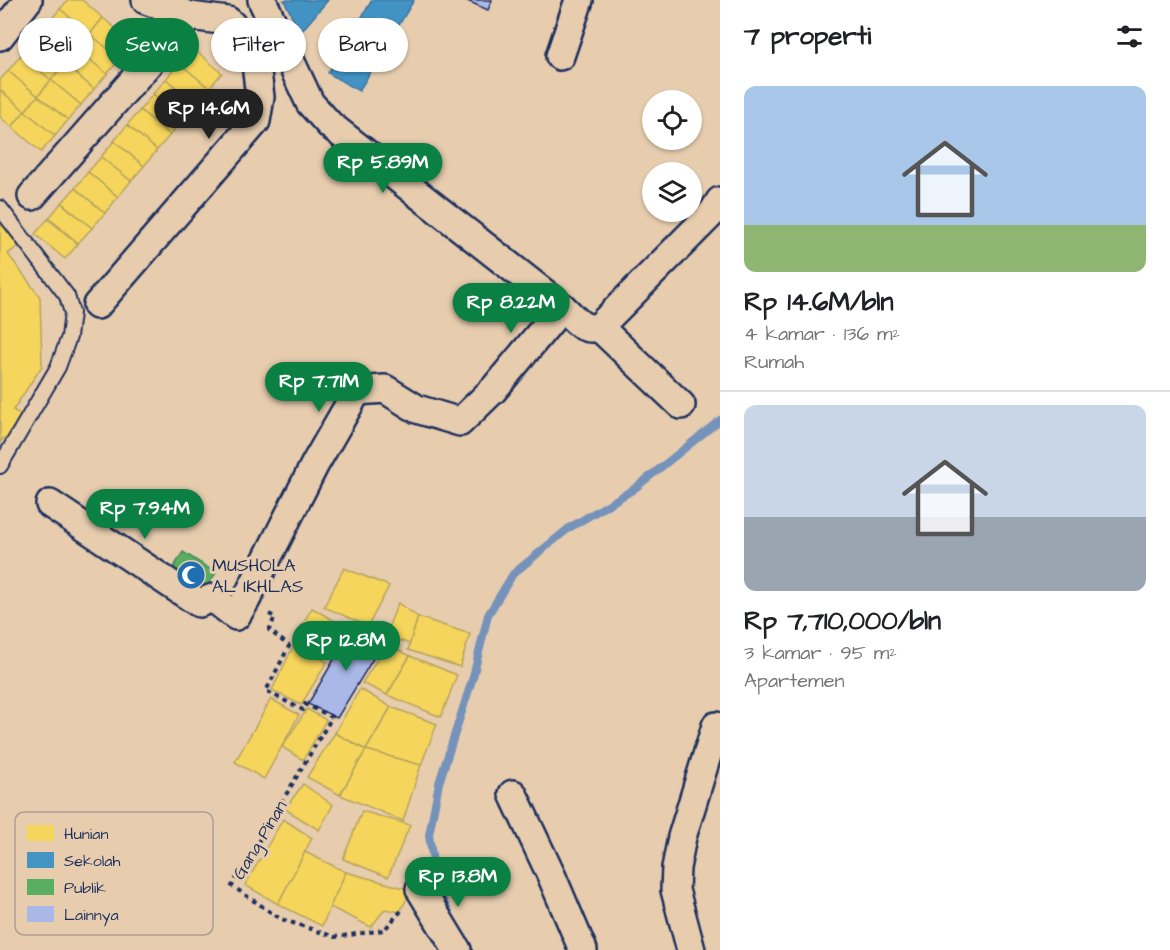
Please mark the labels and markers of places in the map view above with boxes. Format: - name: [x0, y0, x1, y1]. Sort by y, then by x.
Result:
- pin: Rp 14.6M: [147, 89, 271, 140]
- pin: Rp 5.89M: [321, 143, 445, 194]
- pin: Rp 8.22M: [449, 283, 573, 334]
- pin: Rp 7.71M: [257, 362, 381, 413]
- pin: Rp 7.94M: [83, 489, 207, 540]
- place label: MUSHOLA AL IKHLAS: [212, 553, 303, 599]
- mosque icon: MUSHOLA AL IKHLAS: [175, 559, 207, 591]
- pin: Rp 12.8M: [284, 621, 408, 672]
- pin: Rp 13.8M: [396, 857, 520, 908]

